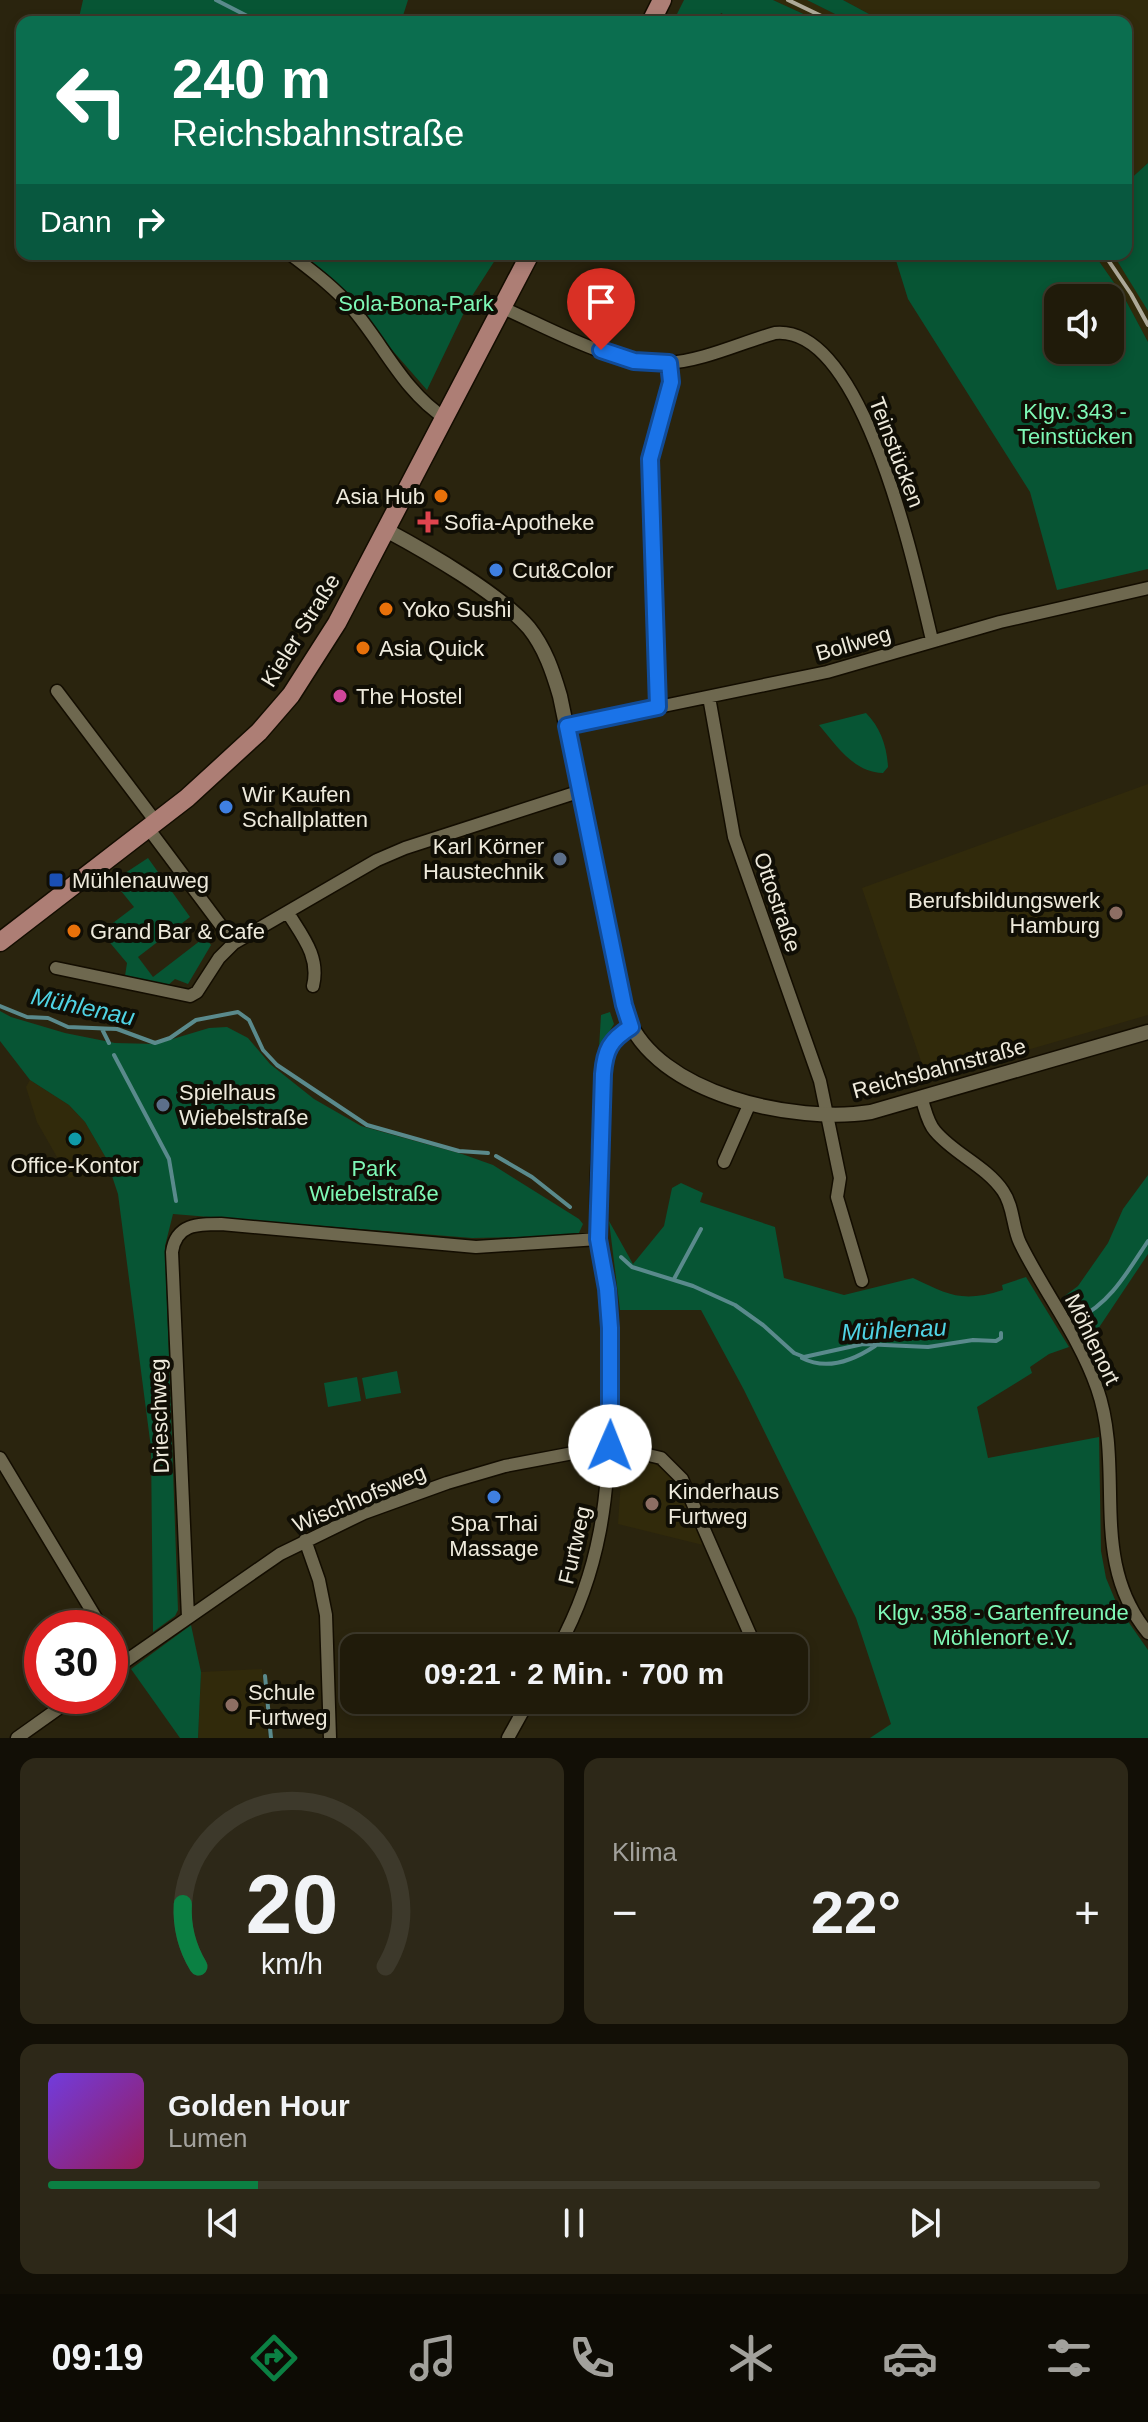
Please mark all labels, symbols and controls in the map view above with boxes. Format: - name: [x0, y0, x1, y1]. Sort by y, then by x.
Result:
- text: 240 m: [172, 47, 331, 110]
- icon: left: [40, 48, 144, 152]
- text: Reichsbahnstraße: [172, 113, 464, 154]
- icon: right: [128, 200, 172, 244]
- text: Dann: [40, 205, 112, 238]
- pin: [567, 268, 635, 350]
- icon: arrive: [579, 280, 623, 324]
- map controls: [1044, 284, 1124, 364]
- button: sound: [1044, 284, 1124, 364]
- park label: Sola-Bona-Park: [338, 291, 495, 316]
- street label: Teinstücken: [864, 393, 929, 511]
- park label: Klgv. 343 - Teinstücken: [1017, 399, 1133, 449]
- place label: Asia Hub: [336, 484, 425, 509]
- marker: Asia Hub: [432, 487, 450, 505]
- place label: Sofia-Apotheke: [444, 510, 594, 535]
- marker: Sofia-Apotheke: [419, 513, 437, 531]
- place label: Cut&Color: [512, 558, 613, 583]
- marker: Cut&Color: [487, 561, 505, 579]
- street label: Kieler Straße: [256, 569, 345, 691]
- place label: Yoko Sushi: [402, 597, 511, 622]
- marker: Yoko Sushi: [377, 600, 395, 618]
- street label: Bollweg: [813, 621, 894, 666]
- place label: Asia Quick: [379, 636, 485, 661]
- marker: Asia Quick: [354, 639, 372, 657]
- place label: The Hostel: [356, 684, 462, 709]
- marker: The Hostel: [331, 687, 349, 705]
- place label: Wir Kaufen Schallplatten: [242, 782, 368, 832]
- marker: Wir Kaufen Schallplatten: [217, 798, 235, 816]
- place label: Karl Körner Haustechnik: [423, 834, 545, 884]
- street label: Ottostraße: [749, 849, 806, 955]
- marker: Karl Körner Haustechnik: [551, 850, 569, 868]
- place label: Mühlenauweg: [72, 868, 209, 893]
- marker: Mühlenauweg: [47, 871, 65, 889]
- place label: Berufsbildungswerk Hamburg: [908, 888, 1101, 938]
- marker: Berufsbildungswerk Hamburg: [1107, 904, 1125, 922]
- place label: Grand Bar & Cafe: [90, 919, 265, 944]
- marker: Grand Bar & Cafe: [65, 922, 83, 940]
- water label: Mühlenau: [29, 982, 137, 1031]
- street label: Reichsbahnstraße: [850, 1033, 1029, 1104]
- place label: Spielhaus Wiebelstraße: [179, 1080, 309, 1130]
- marker: Spielhaus Wiebelstraße: [154, 1096, 172, 1114]
- marker: Office-Kontor: [66, 1130, 84, 1148]
- place label: Office-Kontor: [10, 1153, 140, 1178]
- park label: Park Wiebelstraße: [309, 1156, 439, 1206]
- street label: Möhlenort: [1060, 1290, 1125, 1389]
- water label: Mühlenau: [841, 1313, 947, 1346]
- street label: Drieschweg: [145, 1358, 174, 1474]
- position arrow: [568, 1404, 652, 1488]
- street label: Wischhofsweg: [289, 1459, 429, 1538]
- place label: Kinderhaus Furtweg: [668, 1479, 779, 1529]
- marker: Spa Thai Massage: [485, 1488, 503, 1506]
- marker: Kinderhaus Furtweg: [643, 1495, 661, 1513]
- street label: Furtweg: [553, 1504, 596, 1587]
- place label: Spa Thai Massage: [449, 1511, 539, 1561]
- park label: Klgv. 358 - Gartenfreunde Möhlenort e.V.: [877, 1600, 1129, 1650]
- speed limit sign: 30: [24, 1610, 128, 1714]
- text: 09:21 · 2 Min. · 700 m: [424, 1657, 724, 1690]
- place label: Schule Furtweg: [248, 1680, 327, 1730]
- marker: Schule Furtweg: [223, 1696, 241, 1714]
- text: Klima: [612, 1837, 677, 1867]
- text: 20: [246, 1858, 338, 1951]
- text: 22°: [811, 1879, 901, 1946]
- text: −: [612, 1888, 638, 1937]
- text: +: [1074, 1888, 1100, 1937]
- text: km/h: [261, 1948, 323, 1980]
- text: Golden Hour: [168, 2089, 350, 2122]
- text: Lumen: [168, 2123, 248, 2153]
- icon: previous: [201, 2201, 245, 2245]
- icon: pause: [552, 2201, 596, 2245]
- icon: next: [903, 2201, 947, 2245]
- icon: directions: [246, 2330, 302, 2386]
- icon: music: [405, 2330, 461, 2386]
- icon: phone: [564, 2330, 620, 2386]
- icon: climate: [723, 2330, 779, 2386]
- icon: car: [882, 2330, 938, 2386]
- icon: filters: [1041, 2330, 1097, 2386]
- text: 09:19: [51, 2337, 144, 2378]

